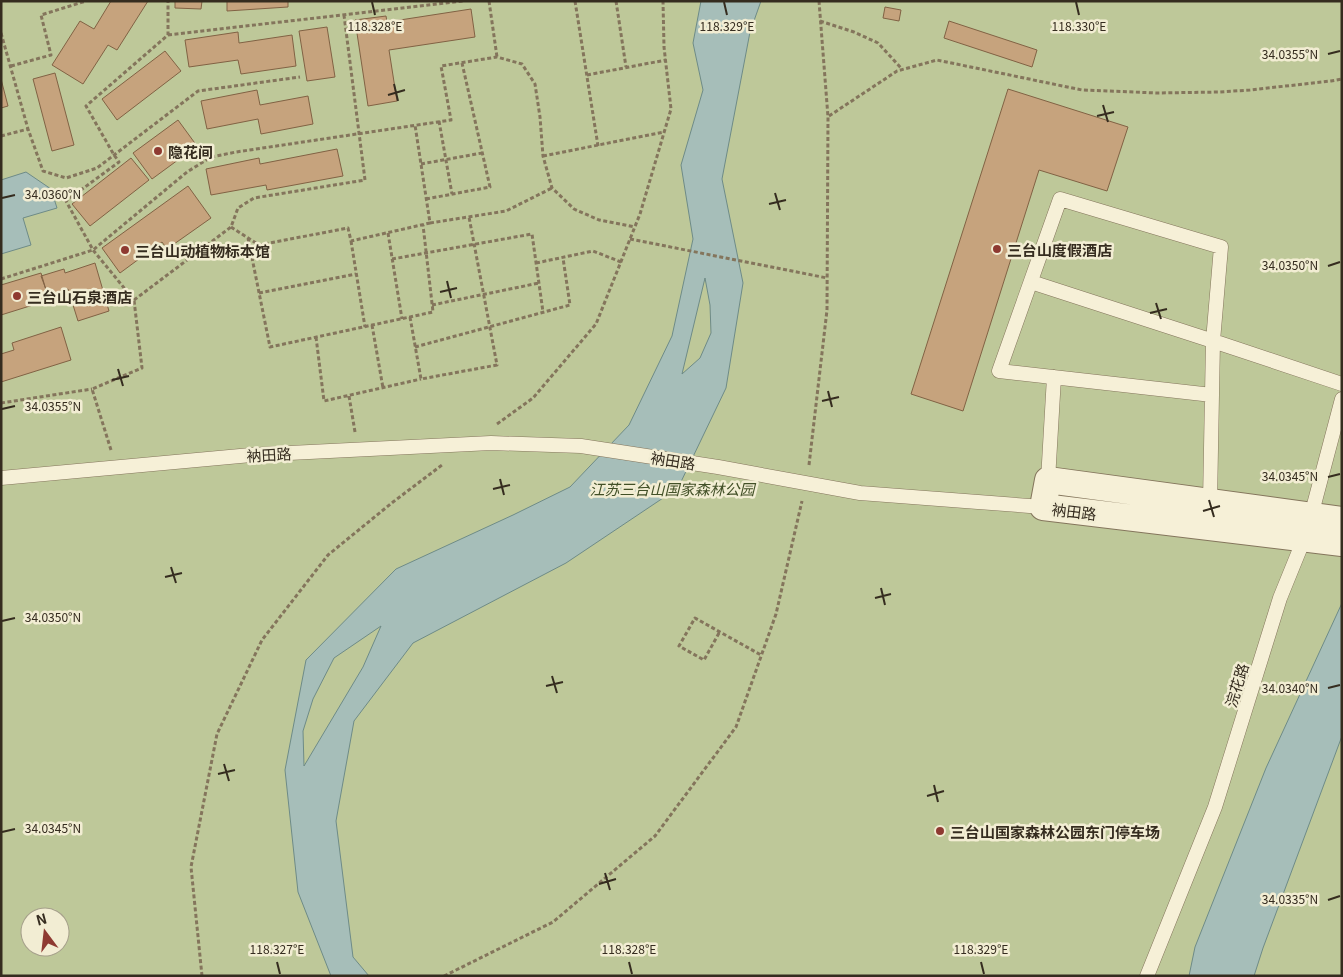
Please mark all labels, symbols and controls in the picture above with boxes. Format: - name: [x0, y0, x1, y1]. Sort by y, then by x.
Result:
- text: 118.328°E: [348, 17, 402, 34]
- text: 118.329°E: [700, 17, 754, 34]
- text: 118.330°E: [1052, 17, 1106, 34]
- text: 34.0355°N: [1262, 45, 1318, 62]
- place label: 隐花间: [168, 141, 213, 162]
- marker: 隐花间: [152, 145, 164, 157]
- text: 34.0360°N: [25, 185, 81, 202]
- place label: 三台山度假酒店: [1007, 239, 1112, 260]
- place label: 三台山动植物标本馆: [135, 240, 270, 261]
- marker: 三台山度假酒店: [991, 243, 1003, 255]
- marker: 三台山动植物标本馆: [119, 244, 131, 256]
- text: 34.0350°N: [1262, 256, 1318, 273]
- place label: 三台山石泉酒店: [27, 286, 132, 307]
- marker: 三台山石泉酒店: [11, 290, 23, 302]
- text: 34.0355°N: [25, 397, 81, 414]
- street label: 衲田路: [246, 442, 292, 466]
- street label: 衲田路: [649, 446, 697, 474]
- text: 34.0345°N: [1262, 467, 1318, 484]
- park label: 江苏三台山国家森林公园: [589, 478, 756, 499]
- street label: 衲田路: [1050, 498, 1098, 524]
- text: 34.0350°N: [25, 608, 81, 625]
- street label: 浣花路: [1219, 660, 1253, 710]
- text: 34.0340°N: [1262, 679, 1318, 696]
- text: 34.0345°N: [25, 819, 81, 836]
- place label: 三台山国家森林公园东门停车场: [950, 821, 1160, 842]
- marker: 三台山国家森林公园东门停车场: [934, 825, 946, 837]
- text: 34.0335°N: [1262, 890, 1318, 907]
- north arrow: [20, 907, 70, 957]
- text: N: [34, 907, 49, 929]
- text: 118.327°E: [250, 940, 304, 957]
- text: 118.328°E: [602, 940, 656, 957]
- text: 118.329°E: [954, 940, 1008, 957]

